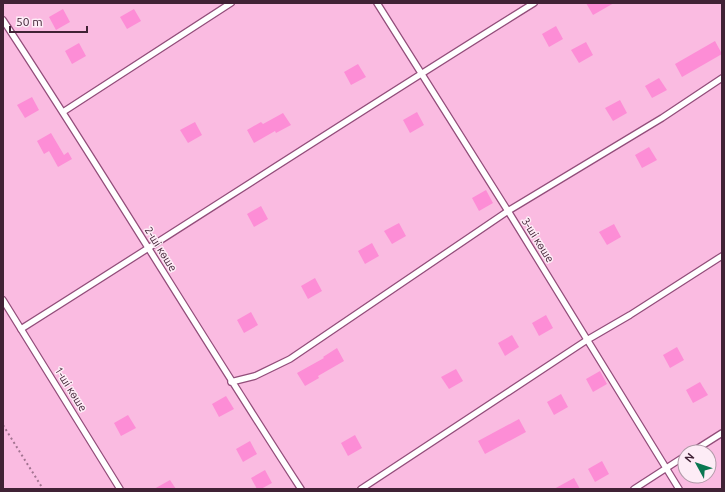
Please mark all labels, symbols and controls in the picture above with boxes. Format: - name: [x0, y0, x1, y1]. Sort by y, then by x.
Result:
- scale bar: [10, 8, 87, 34]
- text: 50 m: [16, 15, 43, 28]
- street label: 3-ші көше: [520, 215, 556, 265]
- street label: 2-ші көше: [143, 224, 179, 274]
- street label: 1-ші көше: [53, 364, 89, 414]
- north arrow: [677, 444, 717, 484]
- text: N: [682, 451, 697, 465]

